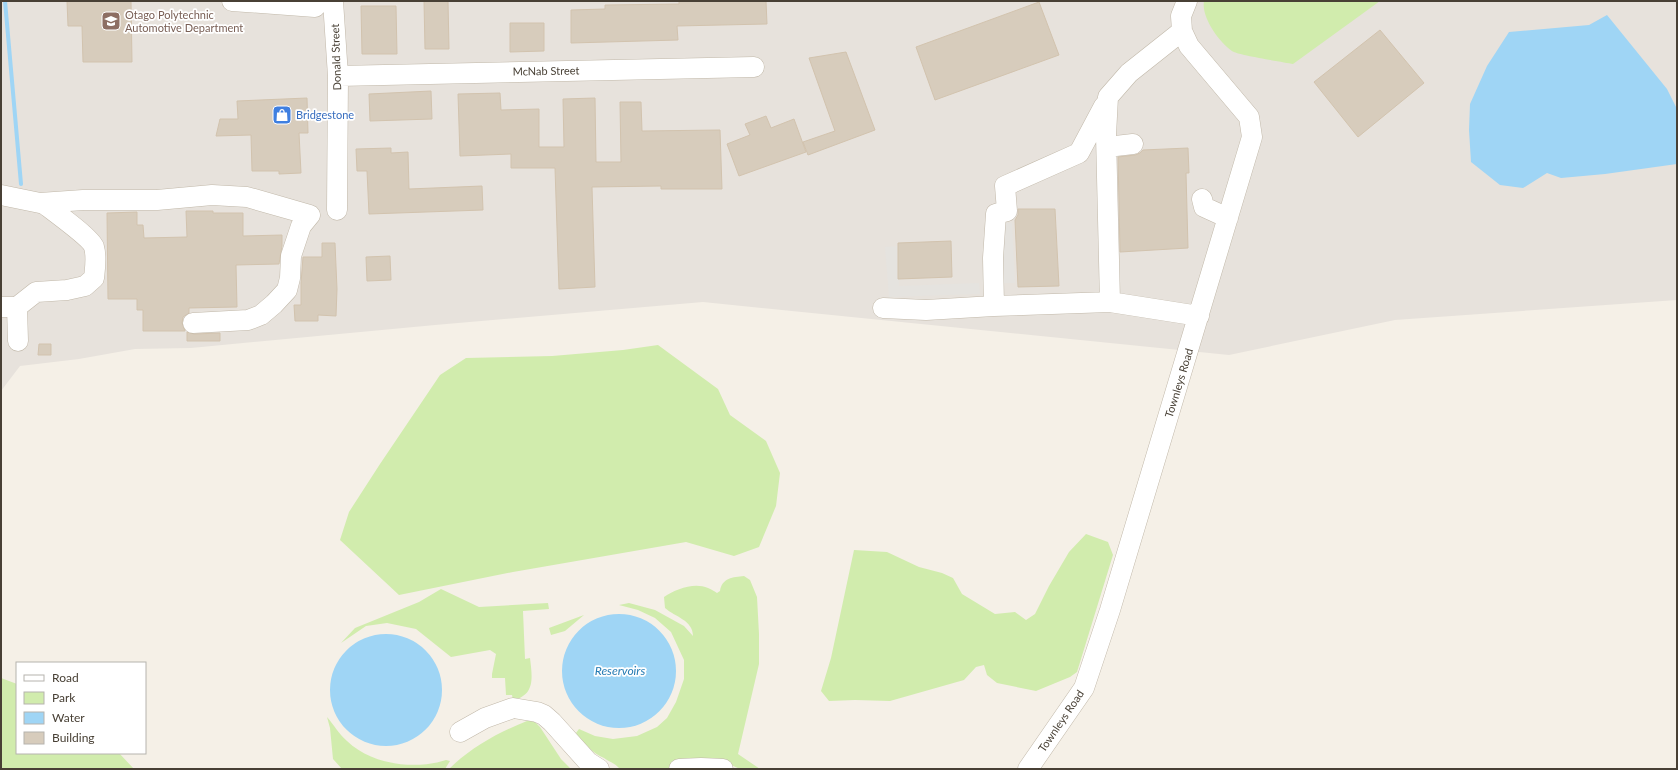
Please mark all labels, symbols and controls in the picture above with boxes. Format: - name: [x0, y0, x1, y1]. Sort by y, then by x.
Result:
- place label: Otago Polytechnic Automotive Department: [125, 8, 243, 34]
- school or university icon: Otago Polytechnic Automotive Department: [100, 10, 122, 32]
- street label: Donald Street: [328, 23, 343, 91]
- street label: McNab Street: [512, 63, 580, 78]
- shop icon: Bridgestone: [271, 104, 293, 126]
- place label: Bridgestone: [296, 108, 354, 121]
- street label: Townleys Road: [1162, 347, 1195, 419]
- legend: [16, 662, 146, 754]
- water label: Reservoirs: [595, 663, 645, 678]
- text: Road: [52, 670, 79, 685]
- street label: Townleys Road: [1035, 687, 1086, 754]
- text: Park: [52, 690, 76, 705]
- text: Water: [52, 710, 85, 725]
- text: Building: [52, 730, 95, 745]

